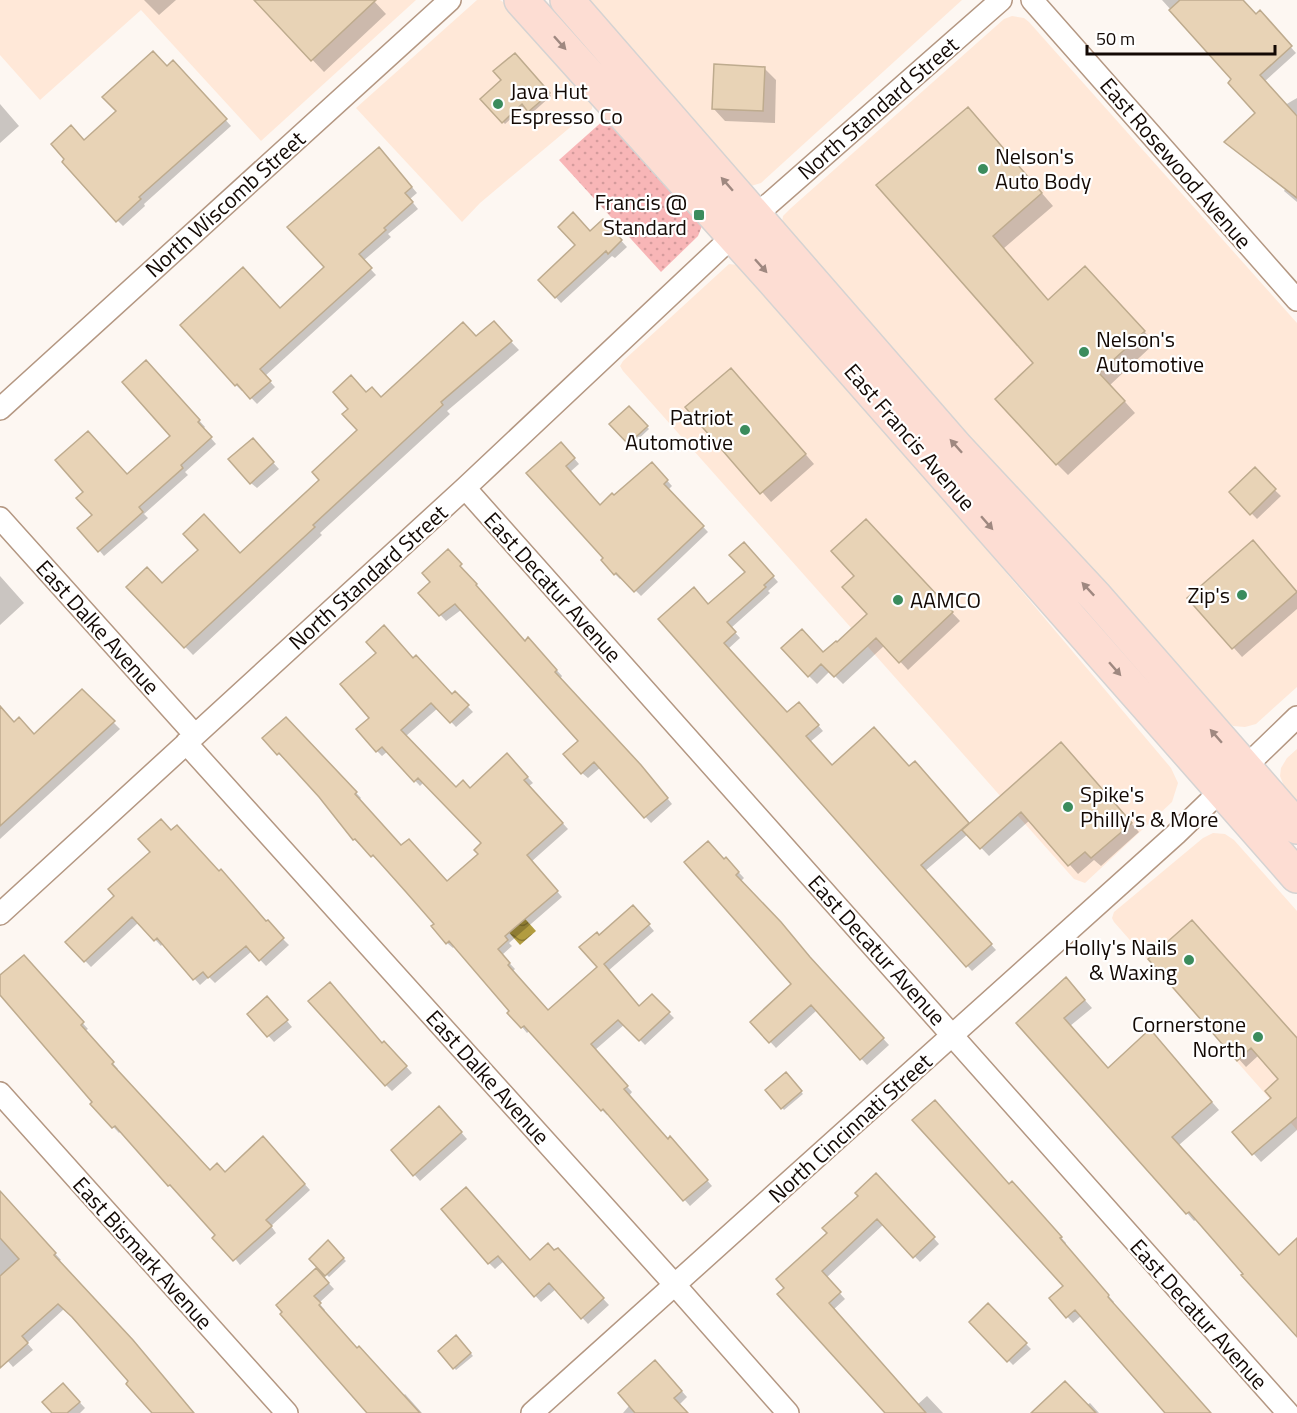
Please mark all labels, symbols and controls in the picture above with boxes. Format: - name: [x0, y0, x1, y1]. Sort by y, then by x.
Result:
- scale bar: [1087, 18, 1274, 56]
- text: 50 m: [1096, 25, 1135, 52]
- street label: North Standard Street: [790, 28, 966, 188]
- one-way arrow: [553, 36, 567, 51]
- street label: East Rosewood Avenue: [1092, 70, 1260, 256]
- place label: Java Hut Espresso Co: [510, 74, 623, 133]
- marker: Java Hut Espresso Co: [491, 97, 505, 111]
- street label: North Wiscomb Street: [137, 122, 313, 285]
- place label: Nelson's Auto Body: [995, 139, 1092, 198]
- marker: Nelson's Auto Body: [976, 162, 990, 176]
- one-way arrow: [720, 176, 734, 191]
- place label: Francis @ Standard: [594, 185, 687, 244]
- marker: Francis @ Standard: [692, 208, 706, 222]
- one-way arrow: [754, 258, 767, 273]
- place label: Nelson's Automotive: [1096, 322, 1204, 381]
- marker: Nelson's Automotive: [1077, 345, 1091, 359]
- street label: East Francis Avenue: [836, 356, 984, 518]
- place label: Patriot Automotive: [625, 400, 733, 459]
- marker: Patriot Automotive: [738, 423, 752, 437]
- one-way arrow: [950, 439, 963, 454]
- street label: North Standard Street: [281, 496, 455, 658]
- street label: East Decatur Avenue: [476, 504, 630, 670]
- one-way arrow: [980, 515, 993, 530]
- street label: East Dalke Avenue: [28, 552, 168, 702]
- place label: Zip's: [1187, 578, 1230, 612]
- one-way arrow: [1082, 582, 1096, 596]
- place label: AAMCO: [910, 583, 981, 617]
- marker: Zip's: [1235, 588, 1249, 602]
- marker: AAMCO: [891, 593, 905, 607]
- one-way arrow: [1108, 662, 1122, 677]
- one-way arrow: [1210, 728, 1223, 744]
- place label: Spike's Philly's & More: [1080, 777, 1218, 836]
- marker: Spike's Philly's & More: [1061, 800, 1075, 814]
- street label: East Decatur Avenue: [800, 867, 954, 1033]
- place label: Holly's Nails & Waxing: [1064, 930, 1177, 989]
- marker: Holly's Nails & Waxing: [1182, 953, 1196, 967]
- street label: East Dalke Avenue: [418, 1002, 558, 1152]
- place label: Cornerstone North: [1132, 1007, 1246, 1066]
- marker: Cornerstone North: [1251, 1030, 1265, 1044]
- street label: North Cincinnati Street: [761, 1045, 940, 1211]
- street label: East Bismark Avenue: [65, 1169, 221, 1337]
- street label: East Decatur Avenue: [1122, 1231, 1276, 1397]

